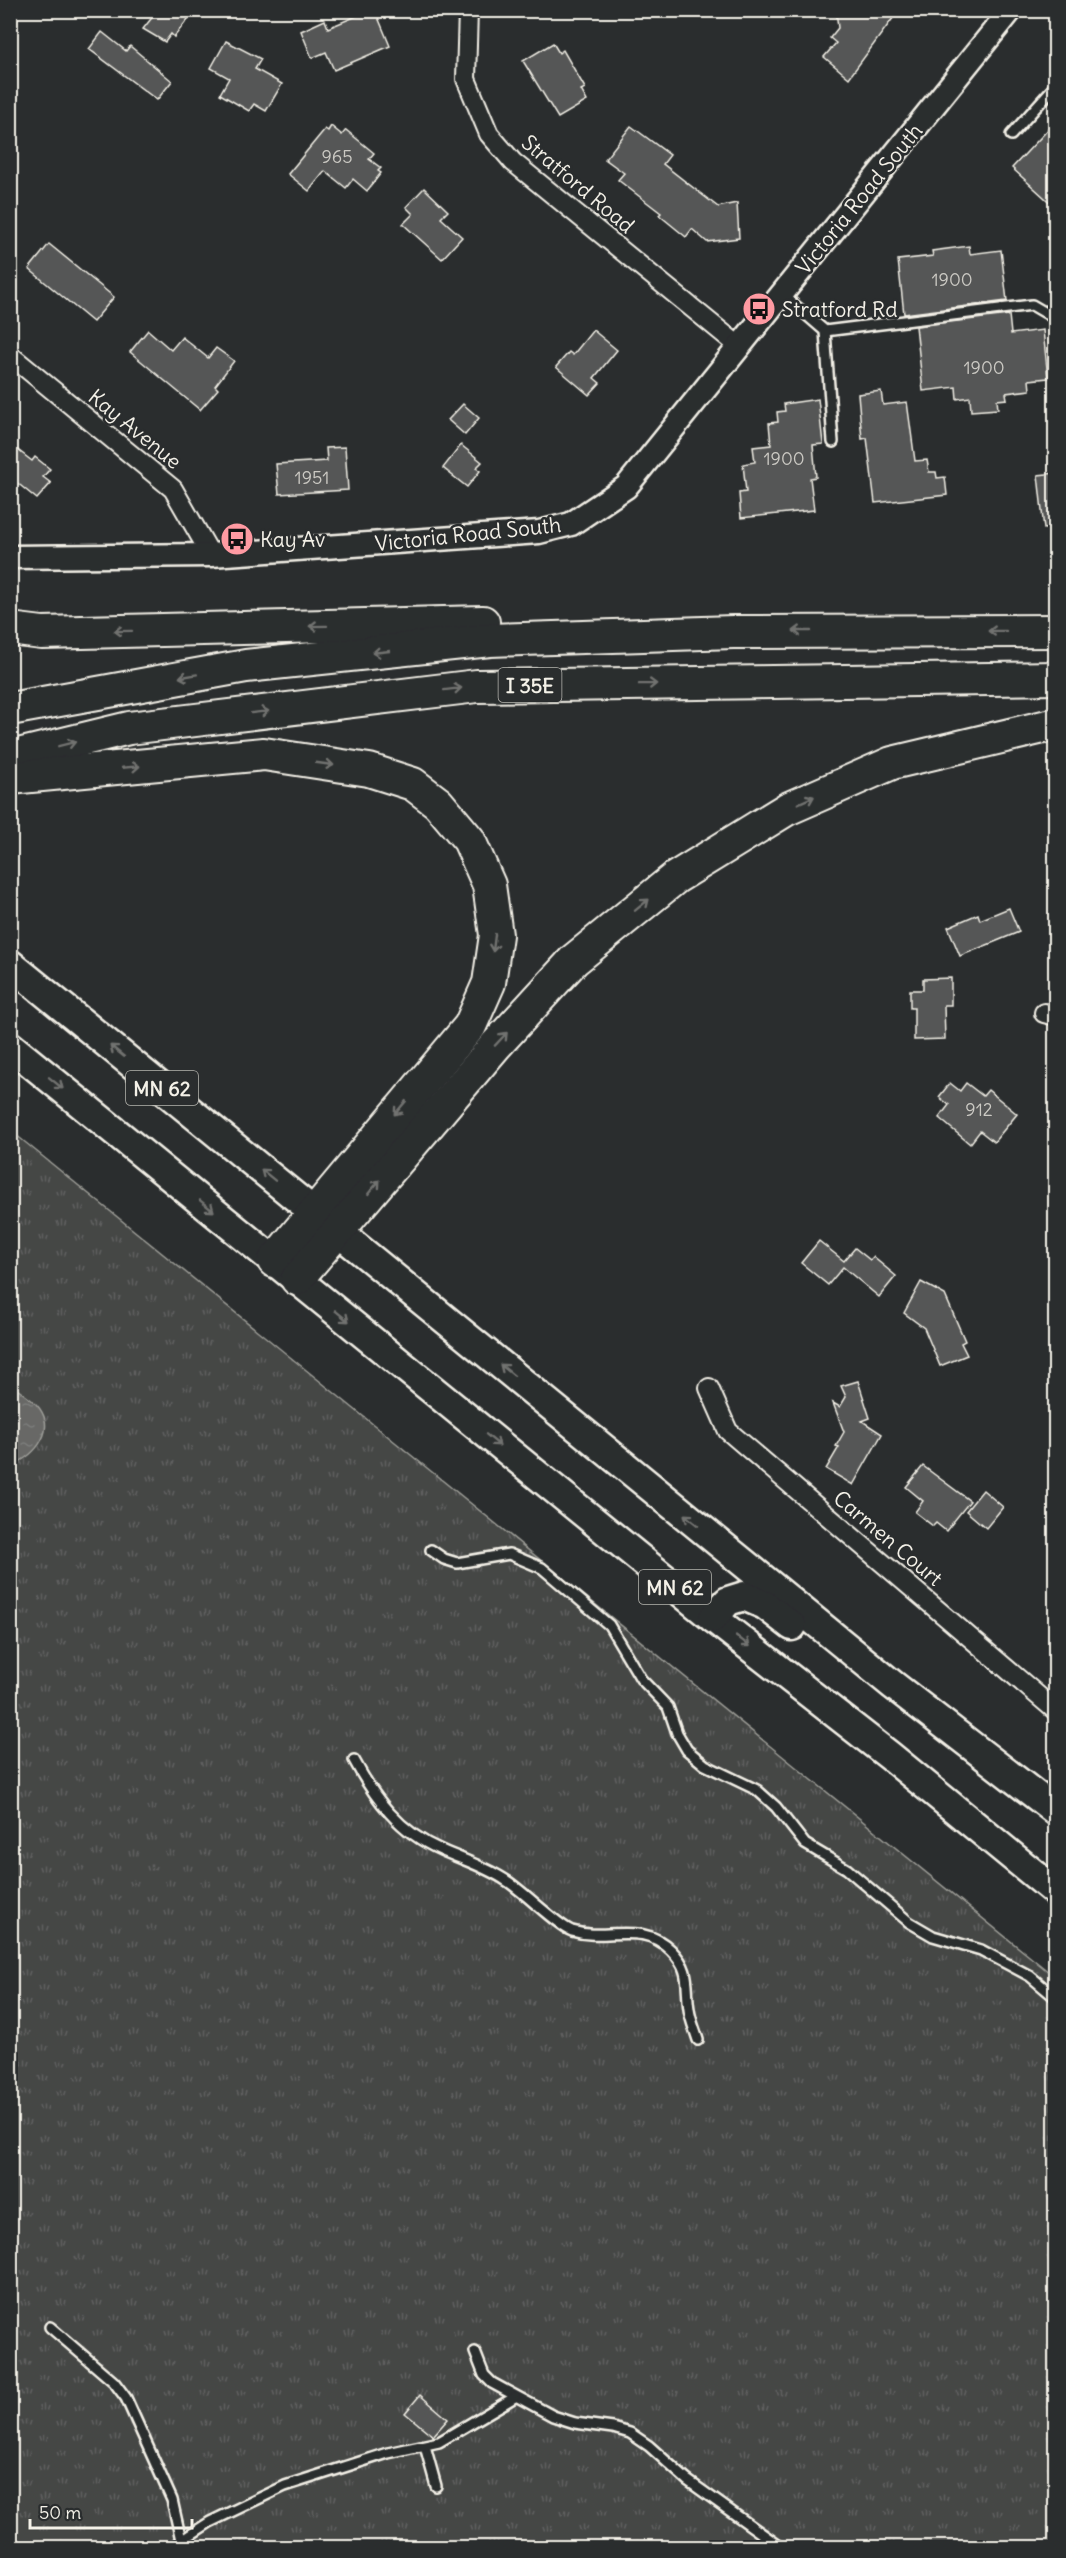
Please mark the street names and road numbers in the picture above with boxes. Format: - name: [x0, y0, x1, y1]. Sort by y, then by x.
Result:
- street label: Victoria Road South: [790, 118, 928, 280]
- street label: Stratford Road: [516, 129, 640, 239]
- street label: Kay Avenue: [83, 383, 187, 475]
- street label: Victoria Road South: [374, 511, 562, 557]
- road number: I 35E: [498, 668, 562, 702]
- road number: MN 62: [126, 1071, 198, 1105]
- street label: Carmen Court: [828, 1484, 948, 1592]
- road number: MN 62: [639, 1570, 711, 1604]

